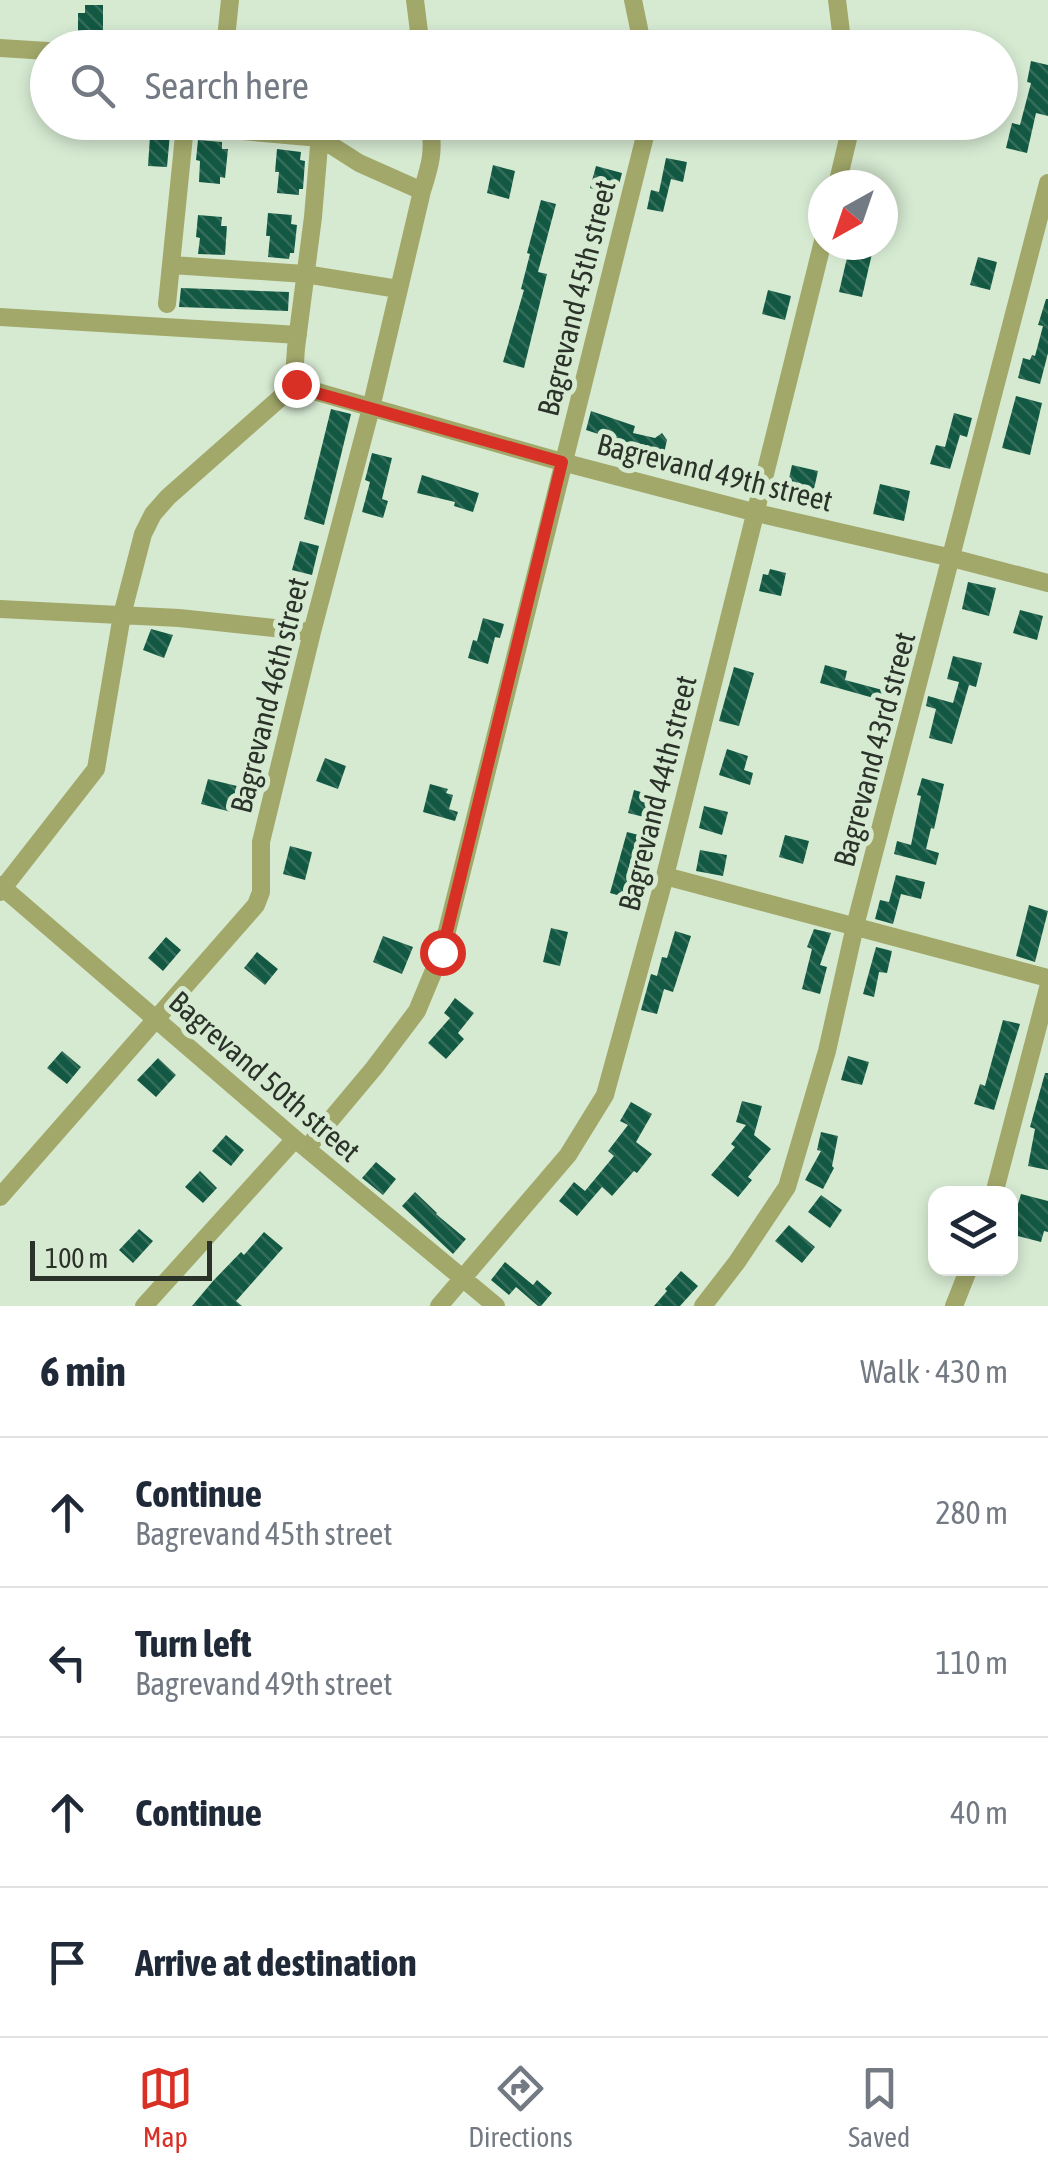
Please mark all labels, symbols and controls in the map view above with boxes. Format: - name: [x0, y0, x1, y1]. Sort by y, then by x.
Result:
- search box: [30, 30, 1018, 140]
- icon: search: [65, 58, 120, 113]
- text: Search here: [145, 64, 309, 107]
- north arrow: [808, 170, 898, 260]
- street label: Bagrevand 45th street: [530, 177, 622, 419]
- route end: [274, 362, 320, 408]
- street label: Bagrevand 49th street: [594, 426, 836, 518]
- street label: Bagrevand 46th street: [223, 574, 315, 816]
- street label: Bagrevand 43rd street: [826, 628, 922, 870]
- street label: Bagrevand 44th street: [611, 672, 703, 914]
- route start: [420, 930, 466, 976]
- street label: Bagrevand 50th street: [163, 984, 367, 1168]
- map controls: [928, 1186, 1018, 1276]
- button: layers: [928, 1186, 1018, 1276]
- scale bar: [30, 1236, 212, 1280]
- text: 100 m: [45, 1242, 108, 1274]
- text: 6 min: [40, 1347, 126, 1395]
- text: Walk · 430 m: [860, 1353, 1008, 1390]
- text: Continue: [135, 1472, 262, 1515]
- icon: ahead: [40, 1485, 95, 1540]
- text: 280 m: [935, 1494, 1008, 1531]
- text: Bagrevand 45th street: [135, 1515, 393, 1552]
- text: Turn left: [135, 1622, 251, 1665]
- icon: left: [40, 1635, 95, 1690]
- text: 110 m: [935, 1644, 1008, 1681]
- text: Bagrevand 49th street: [135, 1665, 393, 1702]
- icon: ahead: [40, 1785, 95, 1840]
- text: Continue: [135, 1791, 262, 1834]
- text: 40 m: [950, 1794, 1008, 1831]
- icon: arrive: [40, 1935, 95, 1990]
- text: Arrive at destination: [135, 1941, 417, 1984]
- tab: Map: [138, 2061, 193, 2153]
- tab: Directions: [468, 2061, 573, 2153]
- tab: Saved: [848, 2061, 910, 2153]

